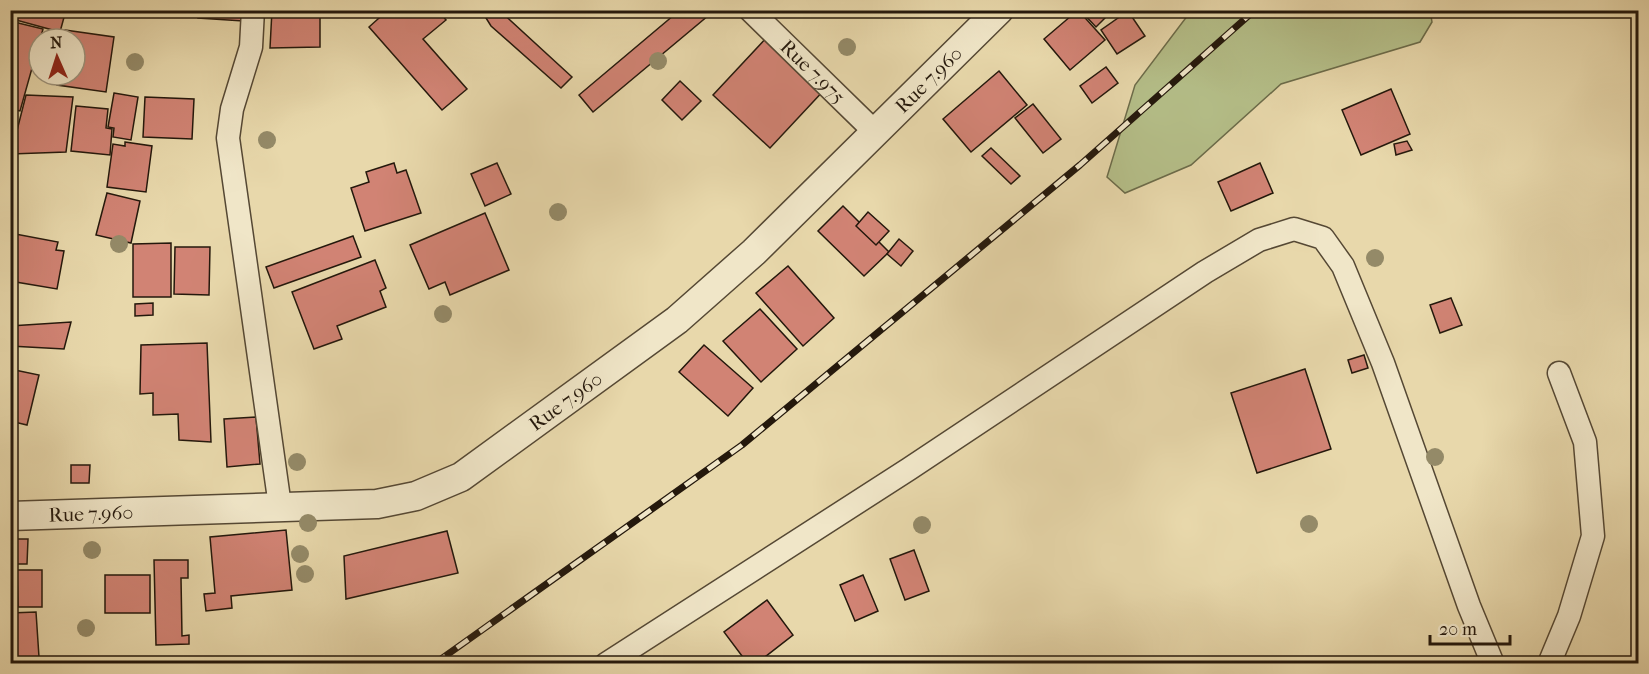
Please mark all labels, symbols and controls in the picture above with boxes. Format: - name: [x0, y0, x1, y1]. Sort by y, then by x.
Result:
- north arrow: [27, 27, 87, 87]
- text: N: [50, 33, 64, 52]
- street label: Rue 7.975: [776, 35, 850, 108]
- street label: Rue 7.960: [890, 42, 967, 118]
- street label: Rue 7.960: [524, 367, 607, 435]
- street label: Rue 7.960: [48, 500, 134, 526]
- scale bar: [1430, 608, 1510, 646]
- text: 20 m: [1439, 619, 1477, 640]

